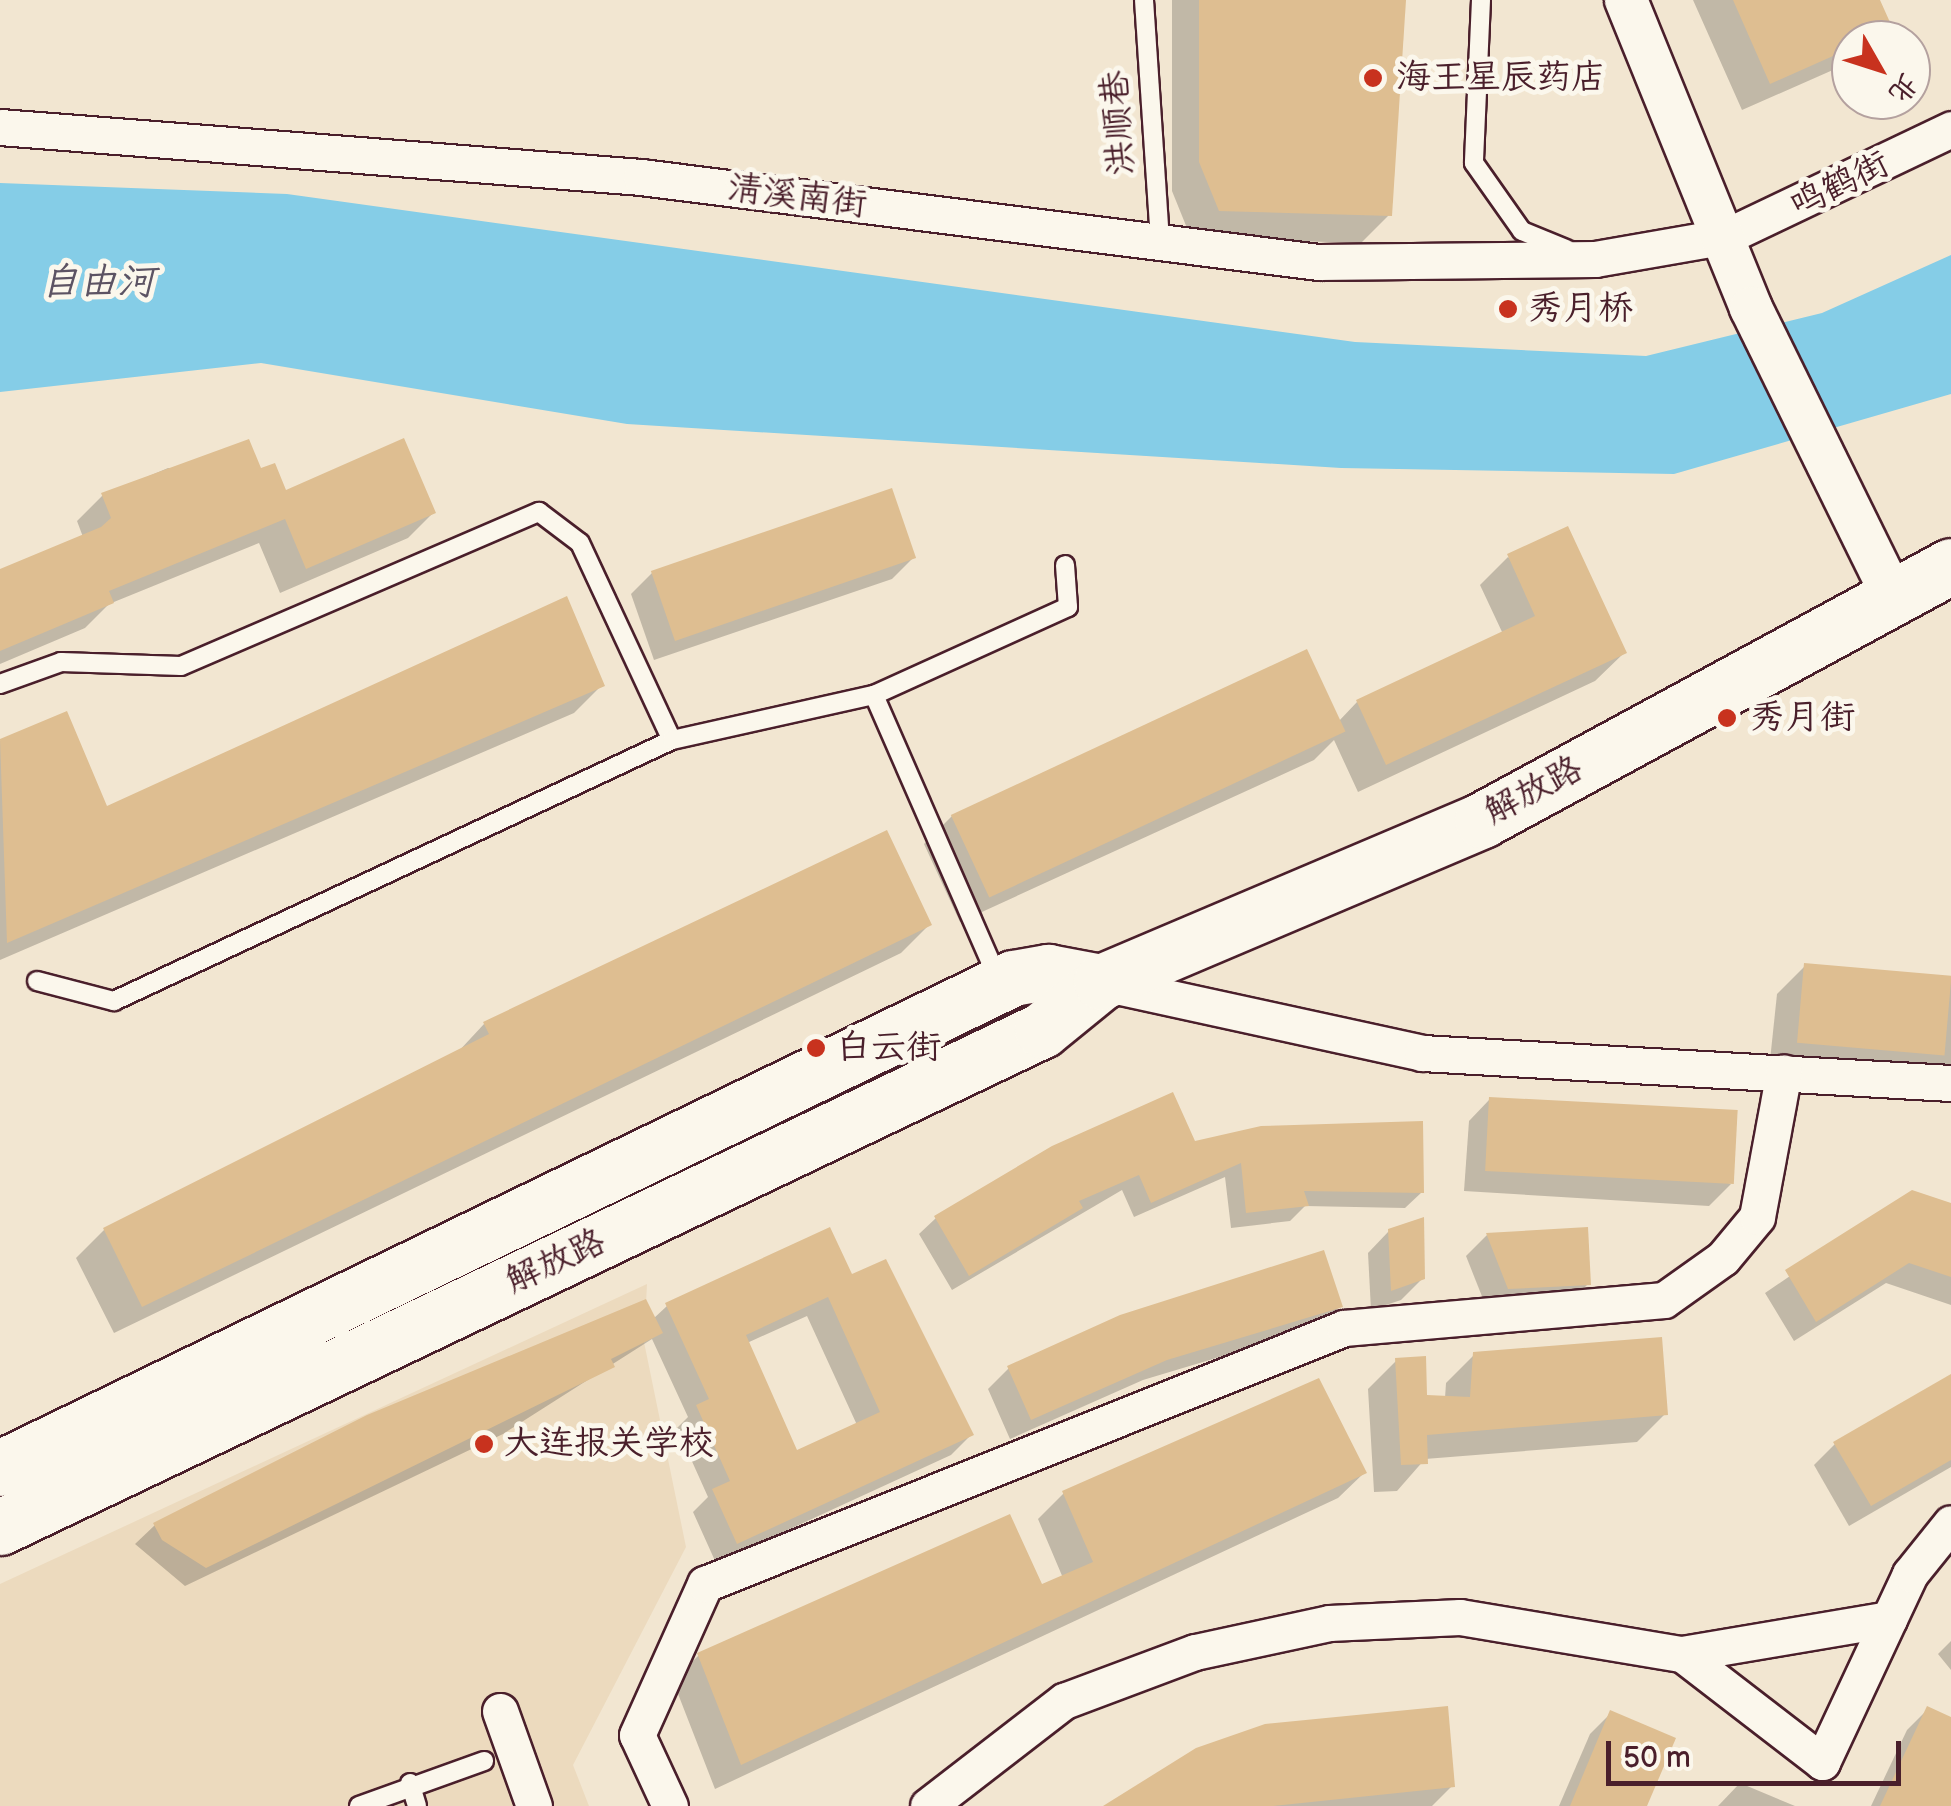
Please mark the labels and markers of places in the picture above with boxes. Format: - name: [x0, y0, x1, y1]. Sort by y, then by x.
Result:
- place label: 海王星辰药店: [1396, 57, 1606, 99]
- marker: 海王星辰药店: [1360, 65, 1386, 91]
- place label: 秀月桥: [1528, 288, 1633, 330]
- marker: 秀月桥: [1497, 298, 1519, 320]
- place label: 秀月街: [1750, 697, 1855, 739]
- marker: 秀月街: [1714, 705, 1740, 731]
- place label: 白云街: [836, 1027, 941, 1069]
- marker: 白云街: [805, 1037, 827, 1059]
- place label: 大连报关学校: [504, 1423, 714, 1465]
- marker: 大连报关学校: [473, 1433, 495, 1455]

